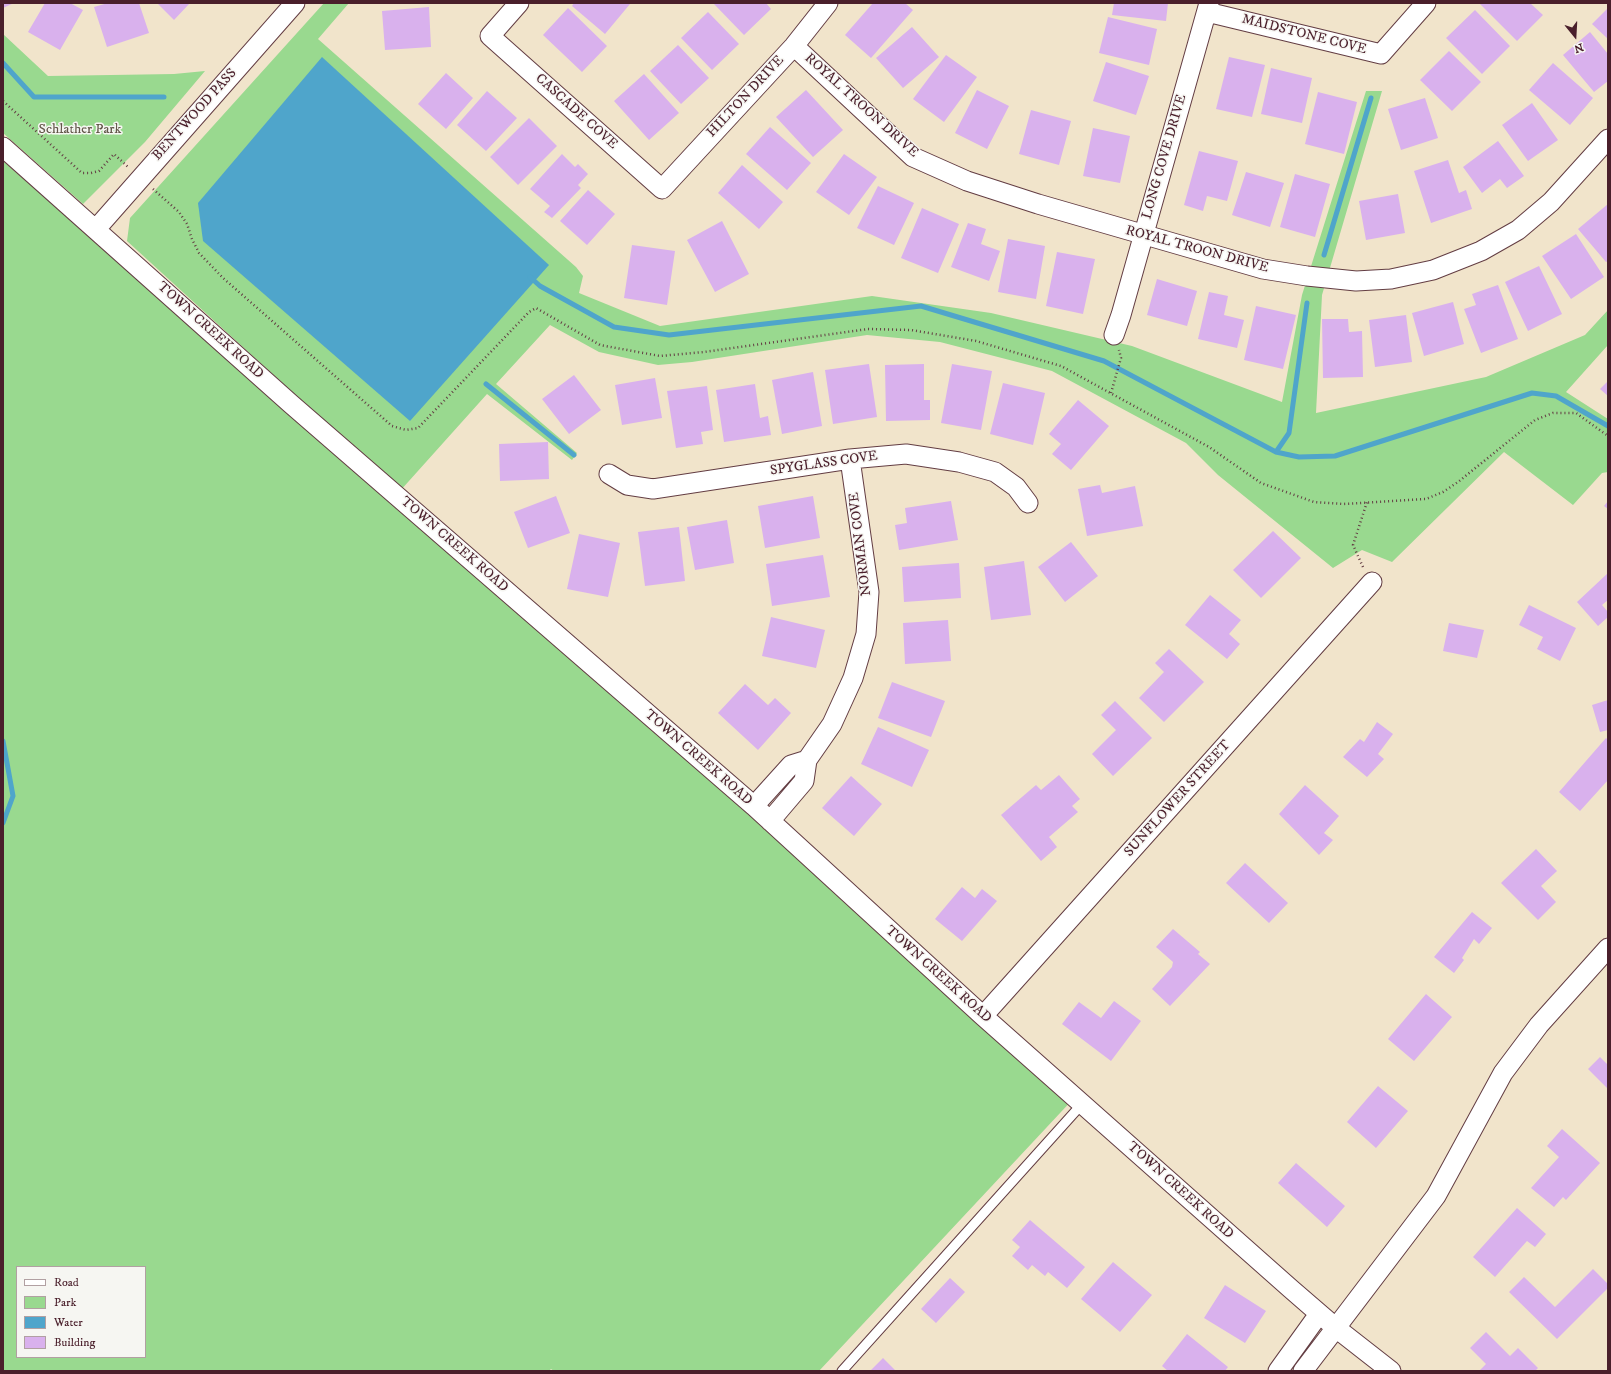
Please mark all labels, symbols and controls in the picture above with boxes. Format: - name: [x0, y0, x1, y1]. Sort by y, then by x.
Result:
- street label: MAIDSTONE COVE: [1240, 11, 1368, 59]
- north arrow: [1555, 16, 1595, 56]
- text: N: [1572, 39, 1585, 55]
- street label: ROYAL TROON DRIVE: [801, 50, 921, 162]
- street label: HILTON DRIVE: [704, 53, 788, 141]
- street label: BENTWOOD PASS: [149, 65, 241, 165]
- street label: CASCADE COVE: [531, 71, 621, 153]
- street label: LONG COVE DRIVE: [1139, 93, 1191, 221]
- park label: Schlather Park: [39, 122, 121, 138]
- street label: ROYAL TROON DRIVE: [1124, 223, 1270, 277]
- street label: TOWN CREEK ROAD: [153, 279, 267, 383]
- street label: SPYGLASS COVE: [769, 448, 879, 480]
- street label: NORMAN COVE: [846, 491, 876, 597]
- street label: TOWN CREEK ROAD: [397, 494, 511, 596]
- street label: TOWN CREEK ROAD: [641, 707, 755, 809]
- street label: SUNFLOWER STREET: [1121, 737, 1235, 861]
- street label: TOWN CREEK ROAD: [881, 923, 995, 1027]
- street label: TOWN CREEK ROAD: [1123, 1139, 1237, 1243]
- legend: [16, 1266, 146, 1358]
- text: Road: [54, 1275, 79, 1290]
- text: Park: [54, 1295, 76, 1310]
- text: Water: [54, 1315, 83, 1330]
- text: Building: [54, 1335, 95, 1350]

